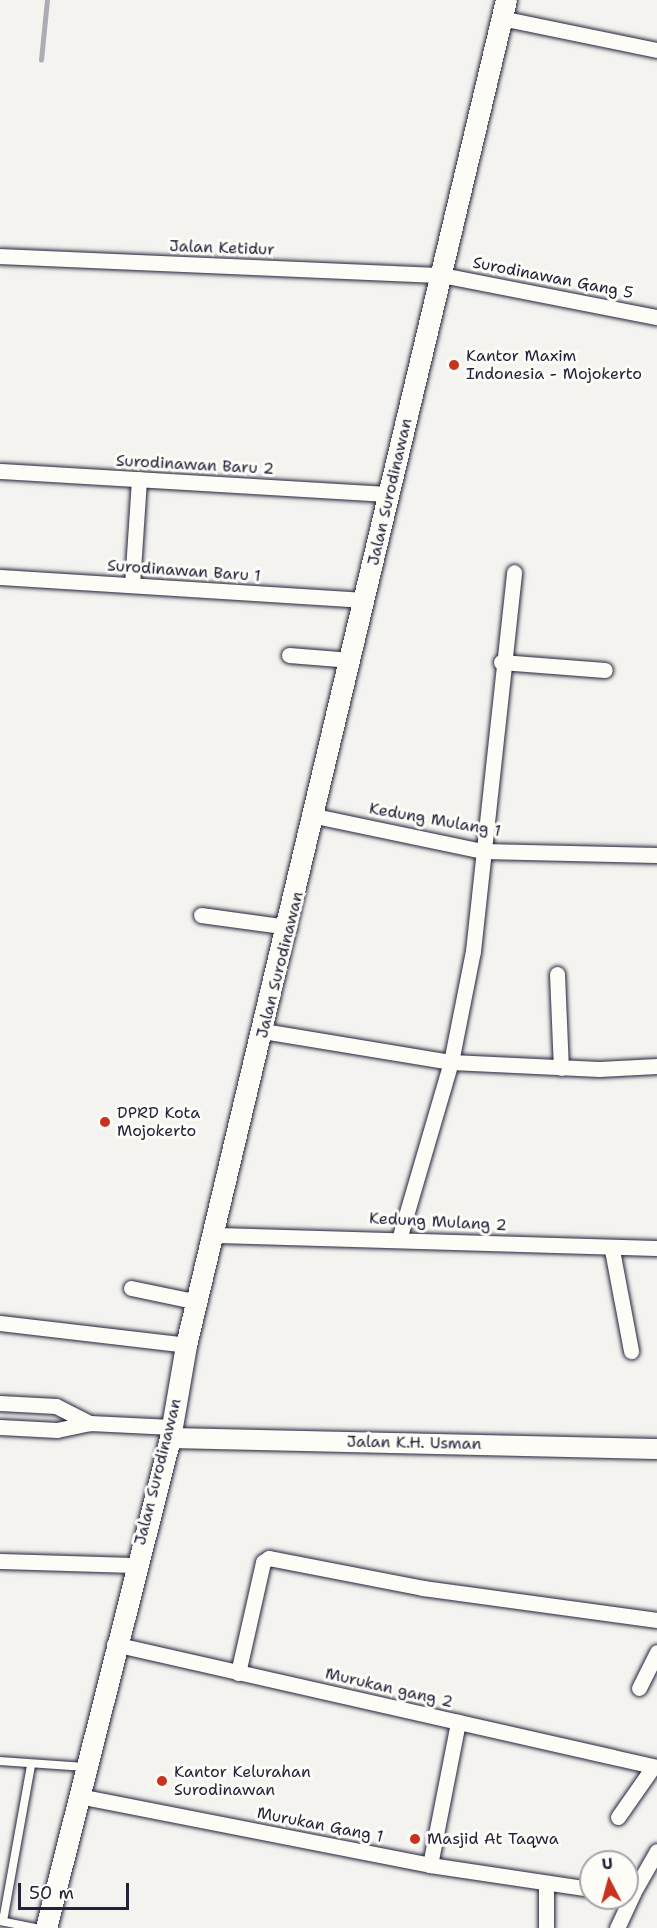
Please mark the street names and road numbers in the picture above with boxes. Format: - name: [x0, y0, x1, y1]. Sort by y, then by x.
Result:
- street label: Jalan Ketidur: [169, 237, 275, 259]
- street label: Surodinawan Gang 5: [471, 253, 635, 303]
- street label: Jalan Surodinawan: [364, 417, 416, 567]
- street label: Surodinawan Baru 2: [115, 451, 275, 479]
- street label: Surodinawan Baru 1: [107, 556, 261, 586]
- street label: Kedung Mulang 1: [368, 799, 502, 841]
- street label: Jalan Surodinawan: [252, 890, 308, 1040]
- street label: Kedung Mulang 2: [369, 1209, 507, 1235]
- street label: Jalan Surodinawan: [130, 1397, 186, 1547]
- street label: Jalan K.H. Usman: [346, 1432, 482, 1454]
- street label: Murukan gang 2: [323, 1664, 455, 1712]
- street label: Murukan Gang 1: [255, 1803, 385, 1847]

